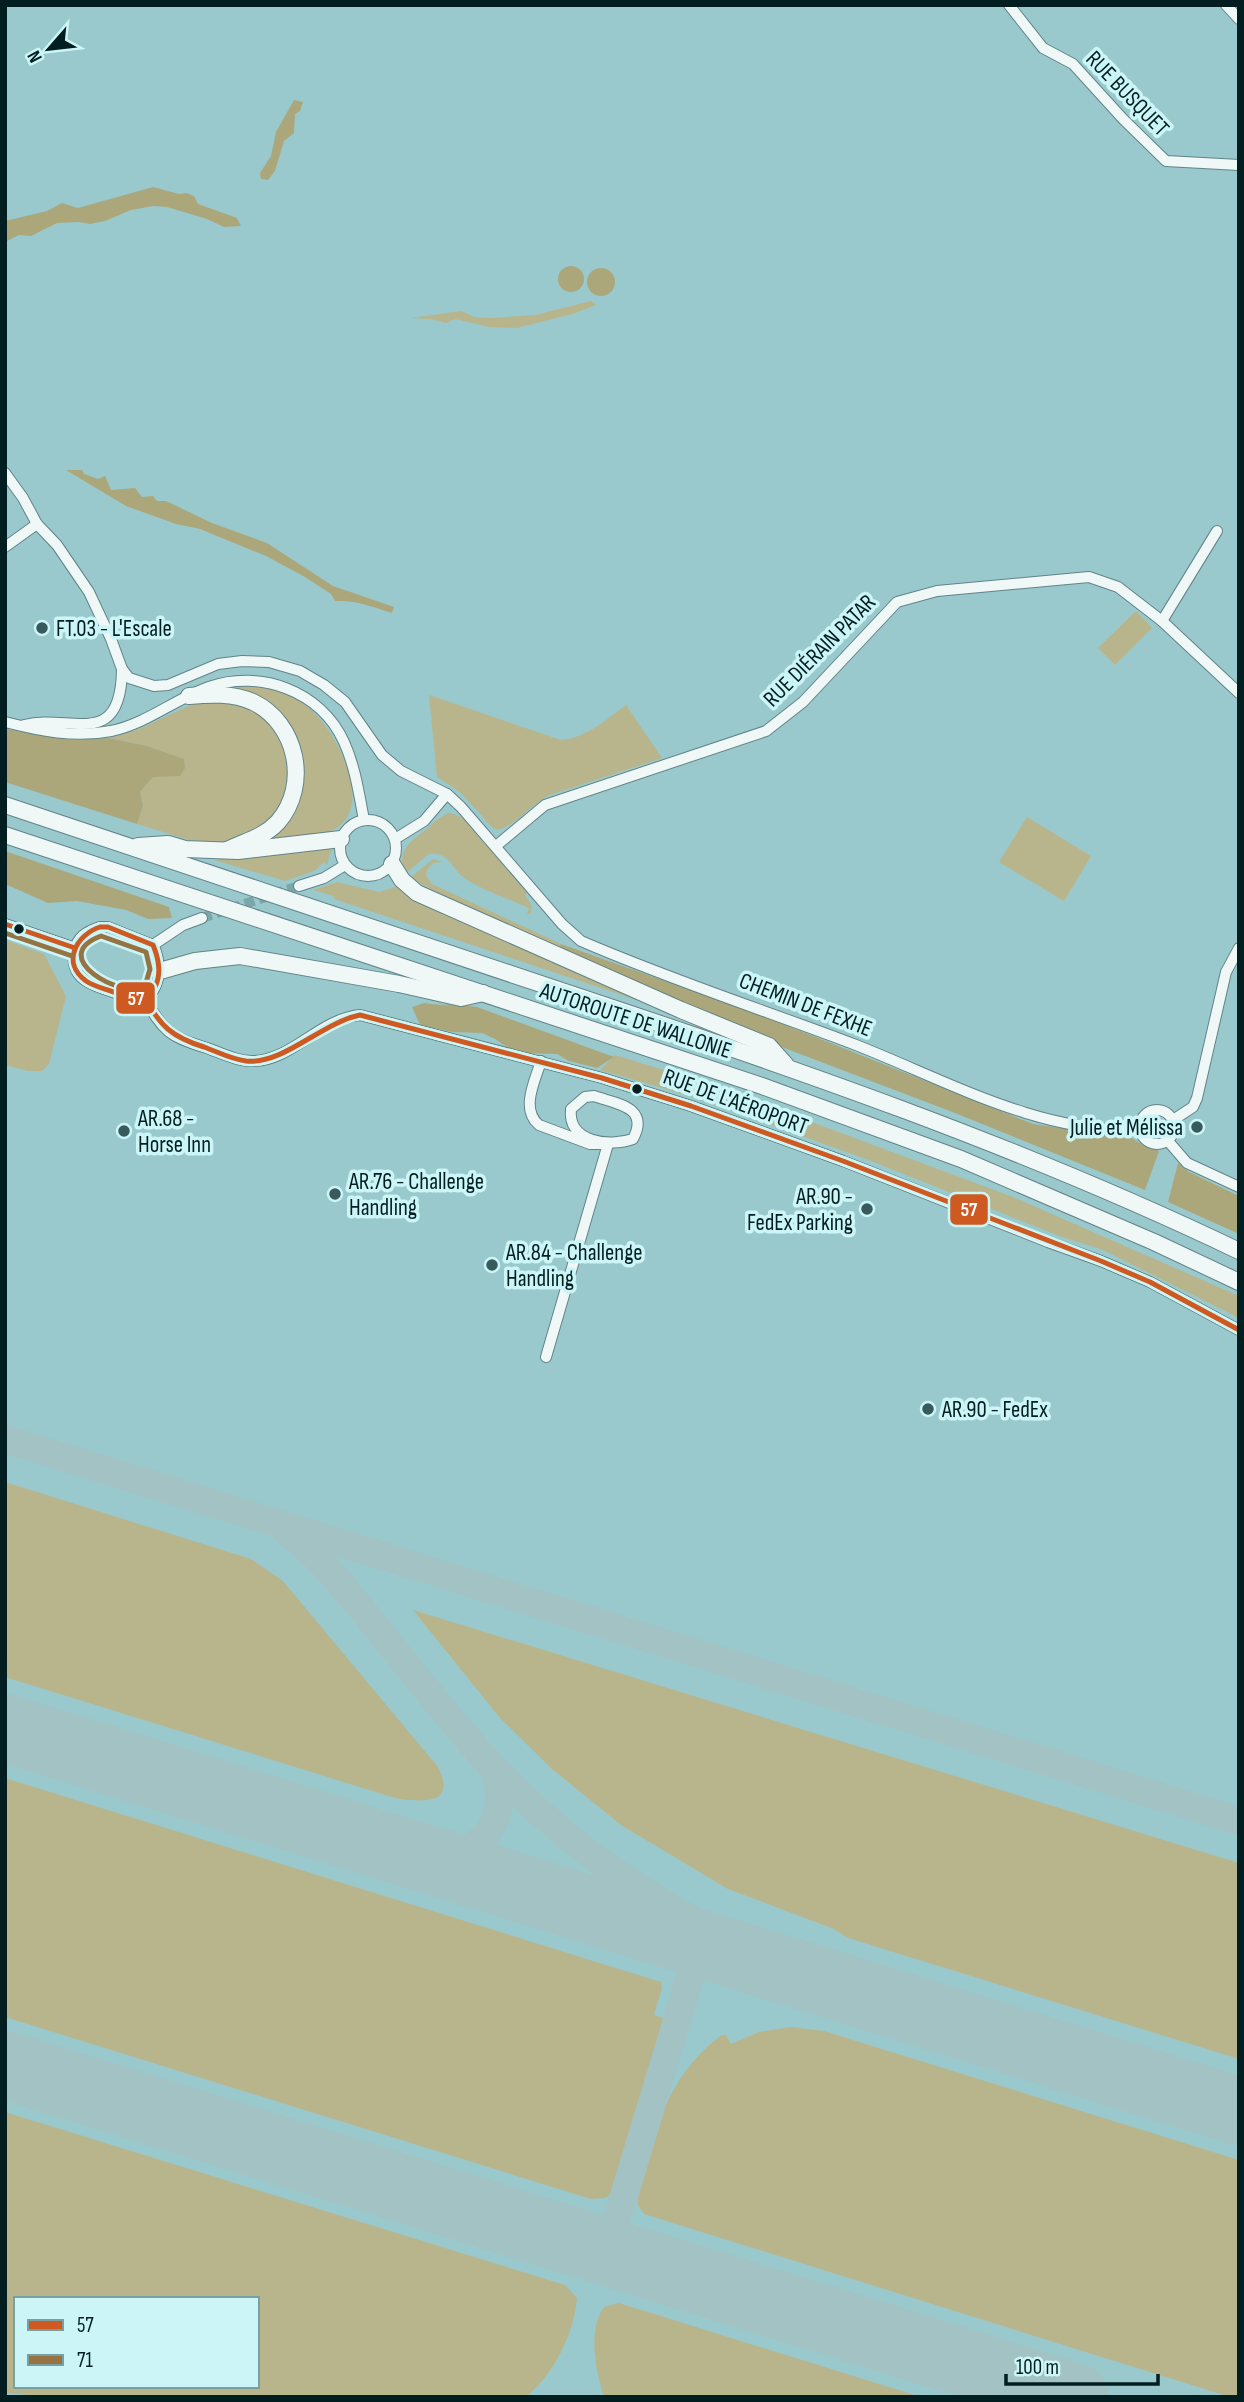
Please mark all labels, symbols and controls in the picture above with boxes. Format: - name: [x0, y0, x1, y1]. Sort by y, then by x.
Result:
- north arrow: [14, 14, 84, 84]
- street label: RUE BUSQUET: [1080, 45, 1175, 142]
- text: N: [23, 46, 48, 66]
- street label: RUE DIÉRAIN PATAR: [758, 588, 882, 713]
- place label: FT.03 - L'Escale: [56, 615, 172, 643]
- marker: FT.03 - L'Escale: [34, 620, 50, 636]
- unlabelled marker: [12, 922, 26, 936]
- street label: CHEMIN DE FEXHE: [735, 967, 876, 1043]
- street label: AUTOROUTE DE WALLONIE: [536, 976, 735, 1065]
- line badge: 57: [115, 981, 156, 1015]
- text: 57: [128, 988, 145, 1011]
- street label: RUE DE L'AÉROPORT: [659, 1063, 812, 1141]
- unlabelled marker: [630, 1082, 644, 1096]
- place label: AR.68 - Horse Inn: [137, 1105, 211, 1159]
- place label: Julie et Mélissa: [1069, 1114, 1183, 1142]
- marker: Julie et Mélissa: [1189, 1119, 1205, 1135]
- marker: AR.68 - Horse Inn: [116, 1123, 132, 1139]
- place label: AR.76 - Challenge Handling: [348, 1168, 484, 1222]
- place label: AR.90 - FedEx Parking: [747, 1183, 853, 1237]
- marker: AR.76 - Challenge Handling: [327, 1186, 343, 1202]
- line badge: 57: [949, 1193, 989, 1226]
- text: 57: [961, 1199, 978, 1222]
- marker: AR.90 - FedEx Parking: [859, 1201, 875, 1217]
- place label: AR.84 - Challenge Handling: [505, 1239, 642, 1293]
- marker: AR.84 - Challenge Handling: [484, 1257, 500, 1273]
- place label: AR.90 - FedEx: [941, 1396, 1048, 1424]
- marker: AR.90 - FedEx: [920, 1401, 936, 1417]
- legend: [14, 2297, 259, 2388]
- text: 57: [77, 2313, 94, 2338]
- scale bar: [1006, 2342, 1158, 2386]
- text: 71: [77, 2348, 93, 2373]
- text: 100 m: [1016, 2355, 1059, 2380]

